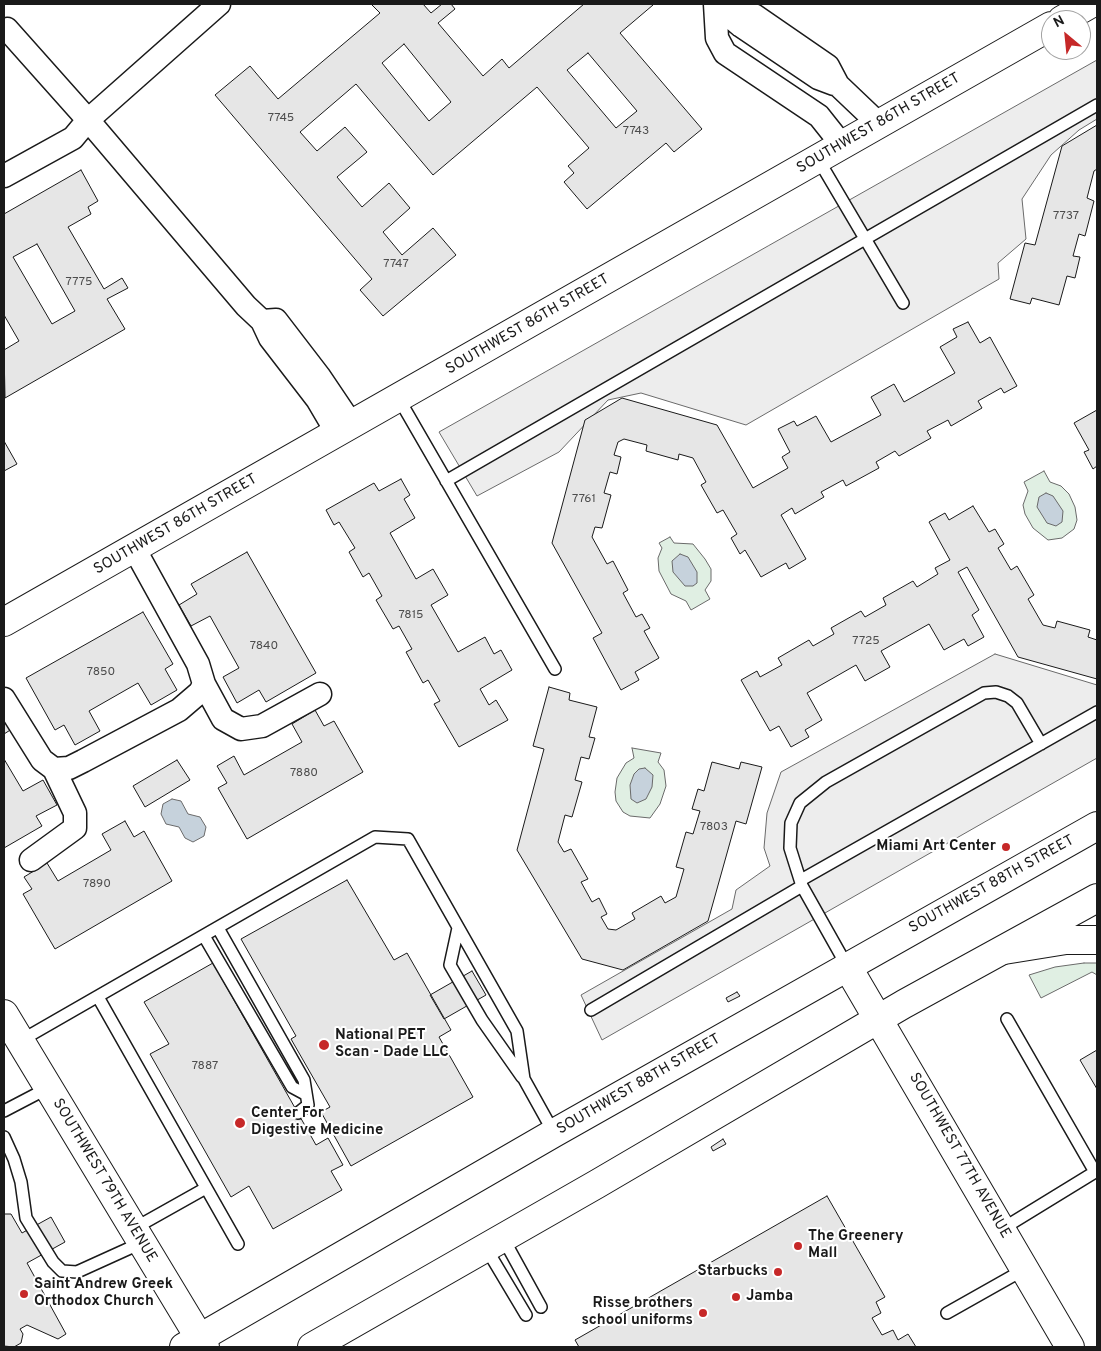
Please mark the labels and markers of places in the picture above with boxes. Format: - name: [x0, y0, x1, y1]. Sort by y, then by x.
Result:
- place label: Miami Art Center: [876, 838, 996, 856]
- marker: Miami Art Center: [1000, 841, 1012, 853]
- place label: National PET Scan - Dade LLC: [335, 1027, 449, 1062]
- marker: National PET Scan - Dade LLC: [317, 1038, 331, 1052]
- place label: Center For Digestive Medicine: [251, 1105, 383, 1140]
- marker: Center For Digestive Medicine: [233, 1116, 247, 1130]
- place label: The Greenery Mall: [808, 1228, 903, 1263]
- marker: The Greenery Mall: [792, 1240, 804, 1252]
- place label: Starbucks: [698, 1263, 768, 1281]
- marker: Starbucks: [772, 1266, 784, 1278]
- place label: Saint Andrew Greek Orthodox Church: [34, 1276, 173, 1311]
- marker: Saint Andrew Greek Orthodox Church: [18, 1288, 30, 1300]
- place label: Jamba: [746, 1288, 793, 1306]
- marker: Jamba: [730, 1291, 742, 1303]
- place label: Risse brothers school uniforms: [581, 1295, 693, 1330]
- marker: Risse brothers school uniforms: [697, 1307, 709, 1319]

